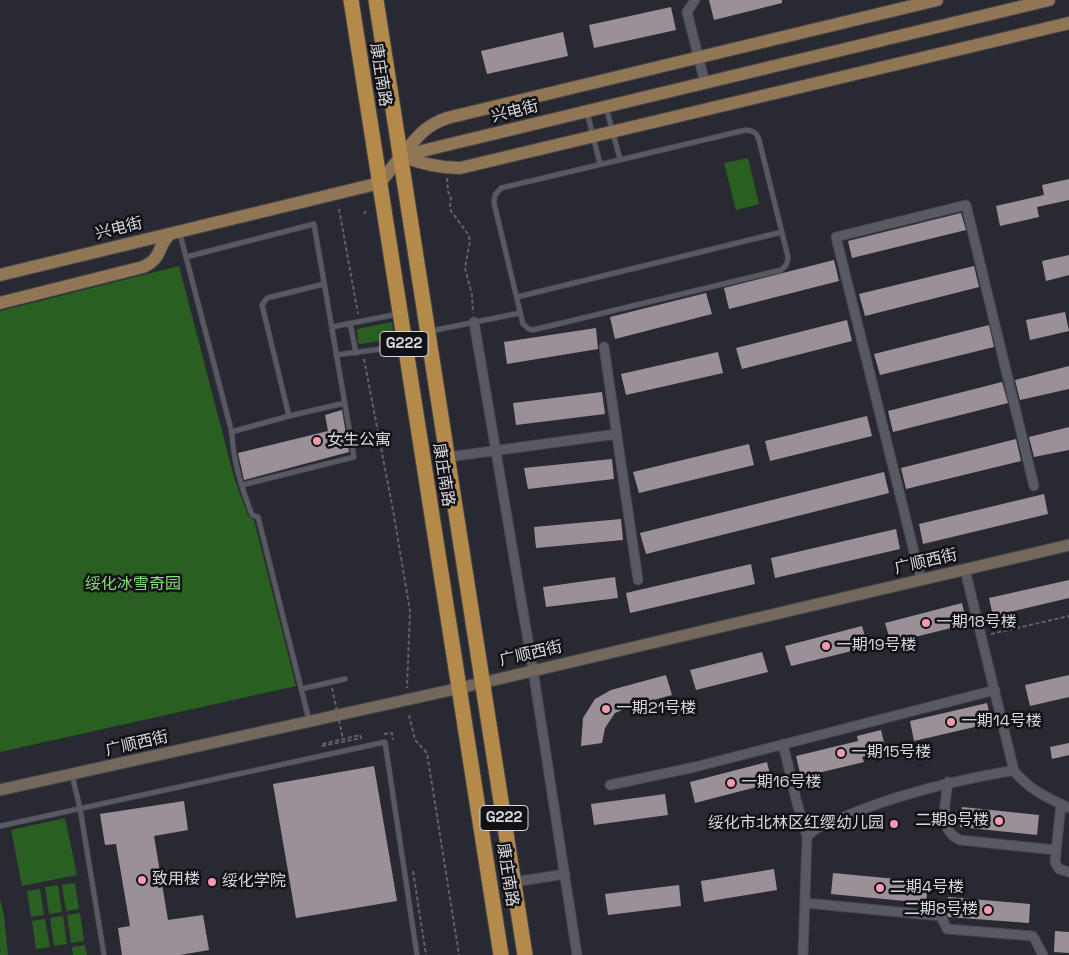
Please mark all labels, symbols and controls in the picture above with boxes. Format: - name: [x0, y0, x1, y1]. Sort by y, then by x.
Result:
- street label: 康庄南路: [366, 42, 394, 108]
- street label: 兴电街: [489, 97, 541, 127]
- street label: 兴电街: [93, 214, 145, 244]
- road number: G222: [380, 332, 428, 356]
- place label: 女生公寓: [327, 431, 391, 451]
- marker: 女生公寓: [311, 435, 323, 447]
- street label: 康庄南路: [429, 442, 457, 508]
- street label: 广顺西街: [893, 545, 959, 579]
- park label: 绥化冰雪奇园: [85, 575, 181, 595]
- place label: 一期18号楼: [936, 613, 1017, 633]
- marker: 一期18号楼: [920, 617, 932, 629]
- place label: 一期19号楼: [836, 636, 916, 656]
- street label: 广顺西街: [498, 637, 564, 671]
- marker: 一期19号楼: [820, 640, 832, 652]
- place label: 一期21号楼: [616, 699, 696, 719]
- marker: 一期21号楼: [600, 703, 612, 715]
- place label: 一期14号楼: [961, 712, 1042, 732]
- marker: 一期14号楼: [945, 716, 957, 728]
- street label: 广顺西街: [104, 727, 170, 761]
- place label: 一期15号楼: [851, 743, 931, 763]
- marker: 一期15号楼: [835, 747, 847, 759]
- place label: 一期16号楼: [741, 773, 821, 793]
- marker: 一期16号楼: [725, 777, 737, 789]
- road number: G222: [480, 806, 528, 830]
- place label: 二期9号楼: [915, 811, 989, 831]
- place label: 绥化市北林区红缨幼儿园: [708, 814, 884, 834]
- marker: 二期9号楼: [993, 815, 1005, 827]
- marker: 绥化市北林区红缨幼儿园: [888, 818, 900, 830]
- street label: 康庄南路: [493, 842, 521, 908]
- place label: 致用楼: [152, 870, 200, 890]
- place label: 绥化学院: [222, 872, 286, 892]
- marker: 致用楼: [136, 874, 148, 886]
- marker: 绥化学院: [206, 876, 218, 888]
- place label: 二期4号楼: [890, 878, 964, 898]
- marker: 二期4号楼: [874, 882, 886, 894]
- place label: 二期8号楼: [904, 900, 978, 920]
- marker: 二期8号楼: [982, 904, 994, 916]

